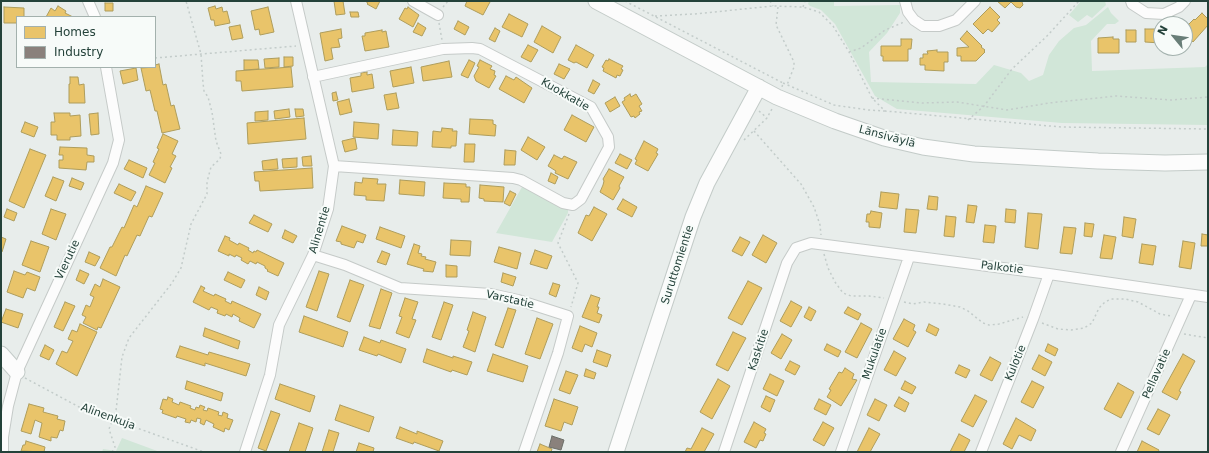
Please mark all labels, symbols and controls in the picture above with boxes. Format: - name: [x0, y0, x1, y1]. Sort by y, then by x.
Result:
- legend: [16, 16, 156, 68]
- north arrow: [1153, 16, 1193, 56]
- text: N: [1155, 23, 1171, 38]
- text: Homes: [54, 25, 96, 39]
- text: Industry: [54, 45, 103, 59]
- street label: Kuokkatie: [538, 76, 592, 114]
- street label: Länsiväylä: [857, 123, 917, 151]
- street label: Alinentie: [307, 205, 333, 255]
- street label: Suruttomientie: [659, 224, 697, 306]
- street label: Vierutie: [53, 238, 83, 282]
- street label: Palkotie: [980, 259, 1024, 277]
- street label: Varstatie: [485, 288, 535, 312]
- street label: Kaskitie: [746, 327, 772, 373]
- street label: Mukulatie: [860, 327, 890, 381]
- street label: Kulotie: [1003, 343, 1029, 383]
- street label: Pellavatie: [1140, 347, 1174, 401]
- street label: Alinenkuja: [79, 401, 137, 433]

